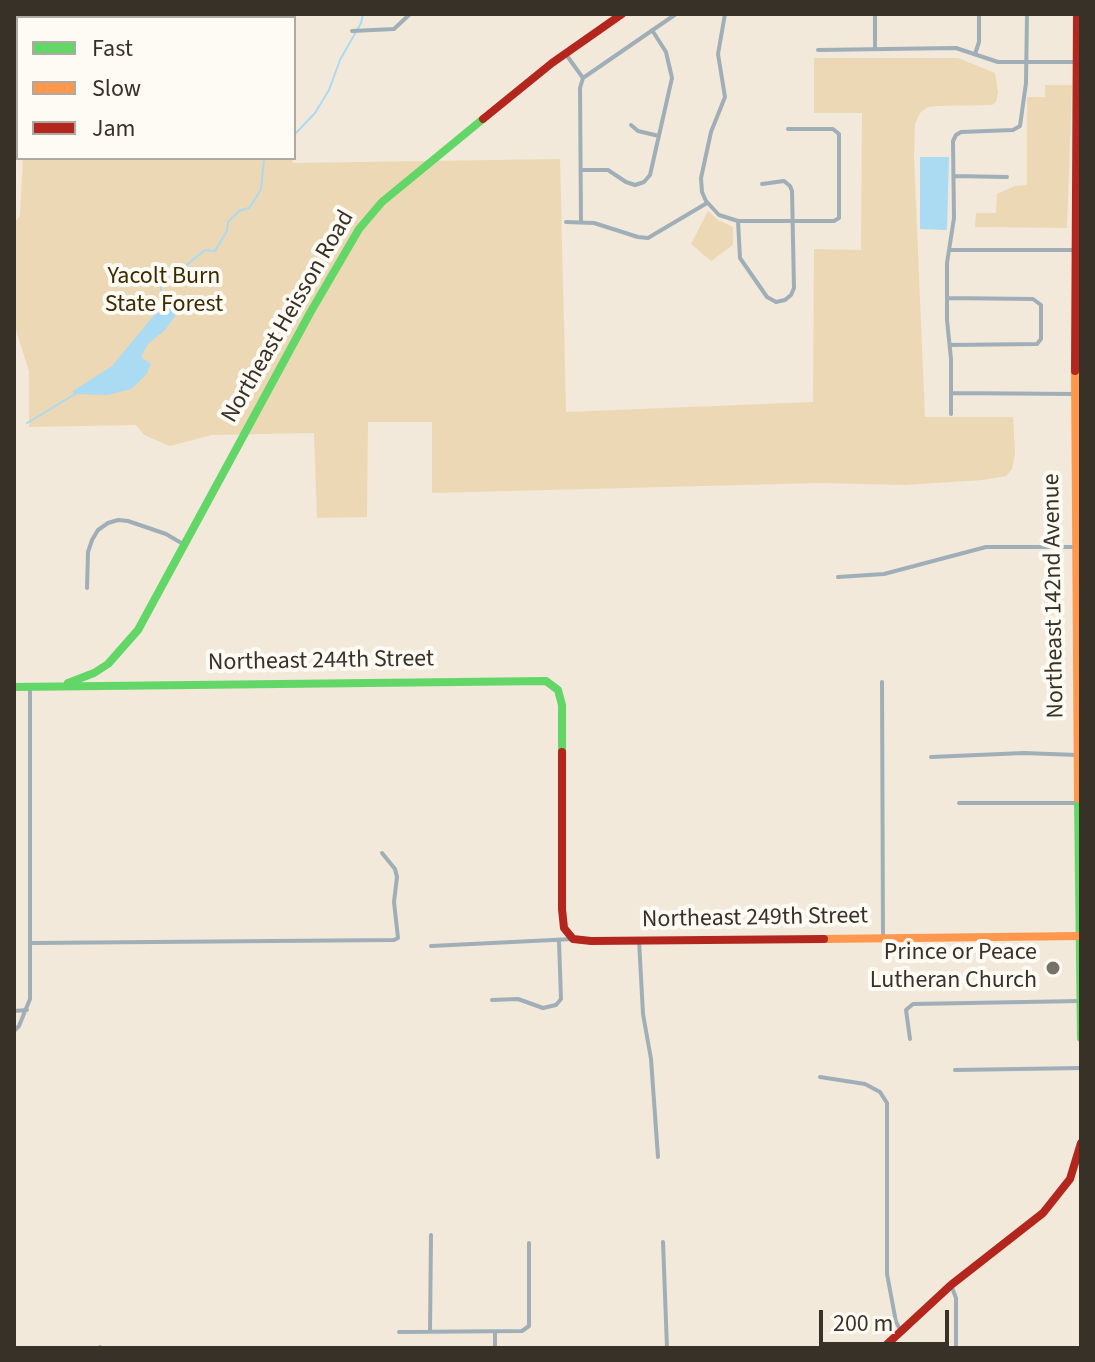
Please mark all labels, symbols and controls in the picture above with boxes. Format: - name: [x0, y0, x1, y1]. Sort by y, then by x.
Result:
- legend: [16, 16, 296, 160]
- text: Fast: [92, 31, 133, 66]
- text: Slow: [92, 71, 141, 106]
- text: Jam: [92, 111, 136, 146]
- street label: Northeast Heisson Road: [216, 206, 362, 428]
- park label: Yacolt Burn State Forest: [105, 264, 223, 320]
- street label: Northeast 142nd Avenue: [1038, 473, 1072, 719]
- street label: Northeast 244th Street: [208, 646, 434, 678]
- street label: Northeast 249th Street: [642, 903, 868, 935]
- place label: Prince or Peace Lutheran Church: [870, 940, 1037, 996]
- marker: Prince or Peace Lutheran Church: [1044, 959, 1062, 977]
- scale bar: [823, 1294, 953, 1344]
- text: 200 m: [833, 1306, 893, 1341]

